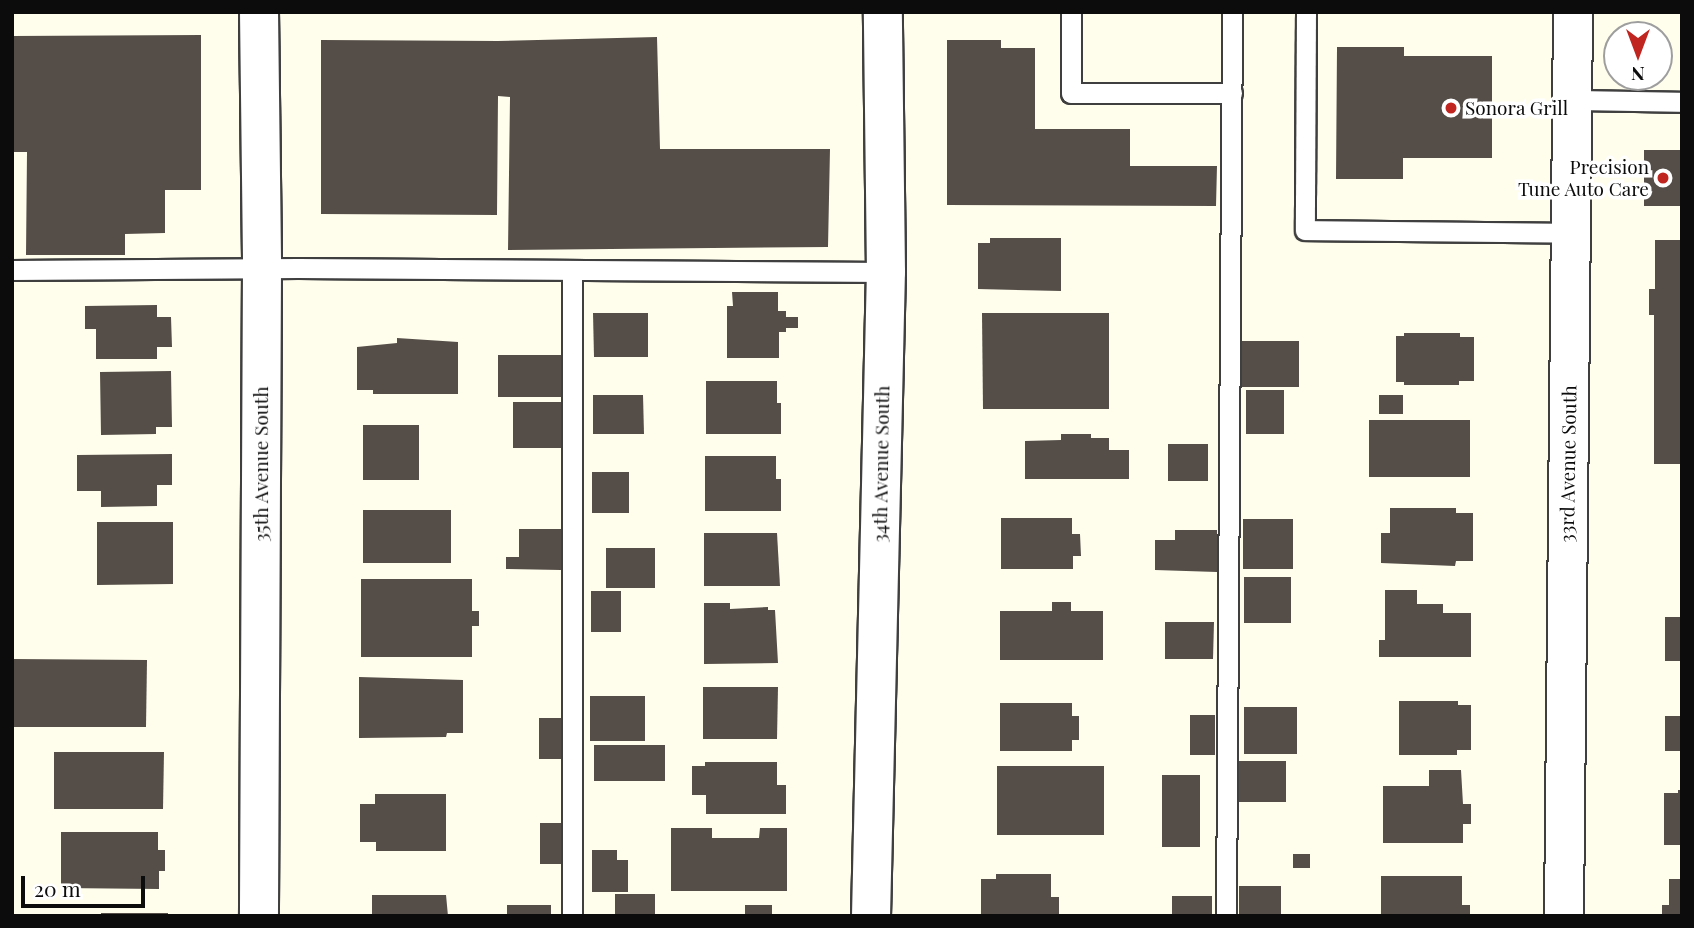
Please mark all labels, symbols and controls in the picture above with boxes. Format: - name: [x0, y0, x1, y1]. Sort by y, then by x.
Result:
- north arrow: [1603, 21, 1673, 91]
- text: N: [1631, 62, 1645, 88]
- place label: Sonora Grill: [1465, 97, 1568, 119]
- marker: Sonora Grill: [1443, 100, 1459, 116]
- place label: Precision Tune Auto Care: [1517, 156, 1649, 200]
- marker: Precision Tune Auto Care: [1655, 170, 1671, 186]
- street label: 34th Avenue South: [868, 385, 894, 543]
- street label: 33rd Avenue South: [1555, 385, 1581, 543]
- street label: 35th Avenue South: [250, 386, 272, 542]
- scale bar: [24, 862, 149, 906]
- text: 20 m: [34, 874, 81, 902]

